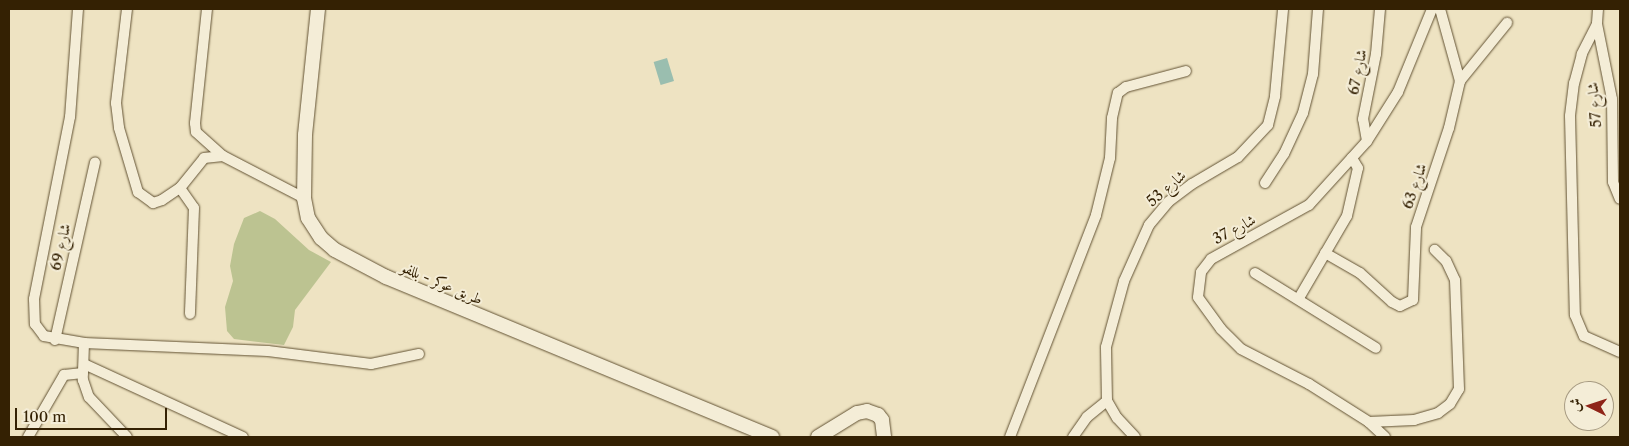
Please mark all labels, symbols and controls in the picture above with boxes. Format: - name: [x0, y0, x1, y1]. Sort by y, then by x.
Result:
- street label: شارع 67: [1344, 48, 1370, 96]
- street label: شارع 57: [1583, 82, 1605, 128]
- street label: شارع 63: [1398, 161, 1430, 211]
- street label: شارع 53: [1143, 166, 1189, 210]
- street label: شارع 37: [1210, 210, 1258, 248]
- street label: شارع 69: [46, 222, 74, 272]
- street label: طريق عوكر - بللفو: [399, 258, 485, 308]
- north arrow: [1564, 381, 1614, 431]
- text: ش: [1566, 397, 1584, 413]
- scale bar: [18, 398, 170, 430]
- text: 100 m: [23, 407, 66, 426]

